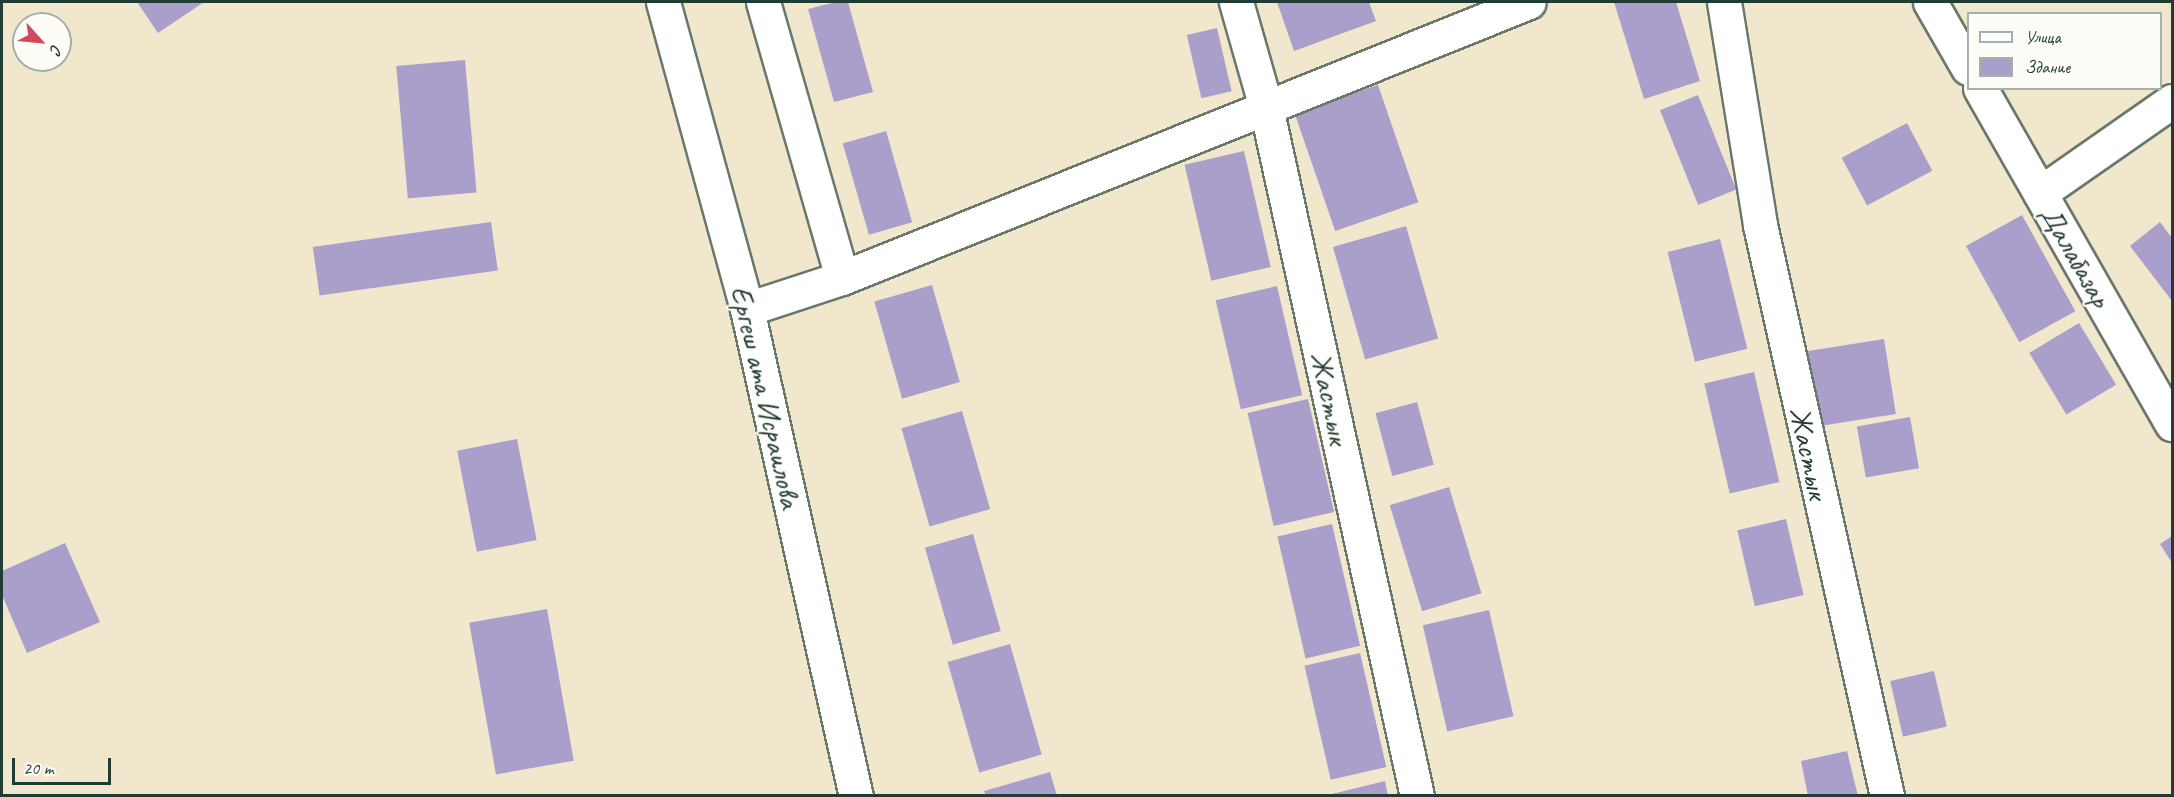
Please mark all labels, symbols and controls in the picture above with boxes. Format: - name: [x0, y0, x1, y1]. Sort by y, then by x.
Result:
- north arrow: [12, 12, 72, 72]
- legend: [1967, 12, 2162, 90]
- text: Улица: [2025, 26, 2061, 48]
- text: С: [46, 41, 67, 57]
- text: Здание: [2025, 56, 2070, 78]
- street label: Далабазар: [2033, 199, 2119, 313]
- street label: Ергеш ата Исраилова: [723, 282, 809, 512]
- street label: Жастык: [1303, 348, 1357, 448]
- street label: Жастык: [1782, 403, 1836, 503]
- scale bar: [15, 746, 114, 784]
- text: 20 m: [23, 757, 54, 779]

